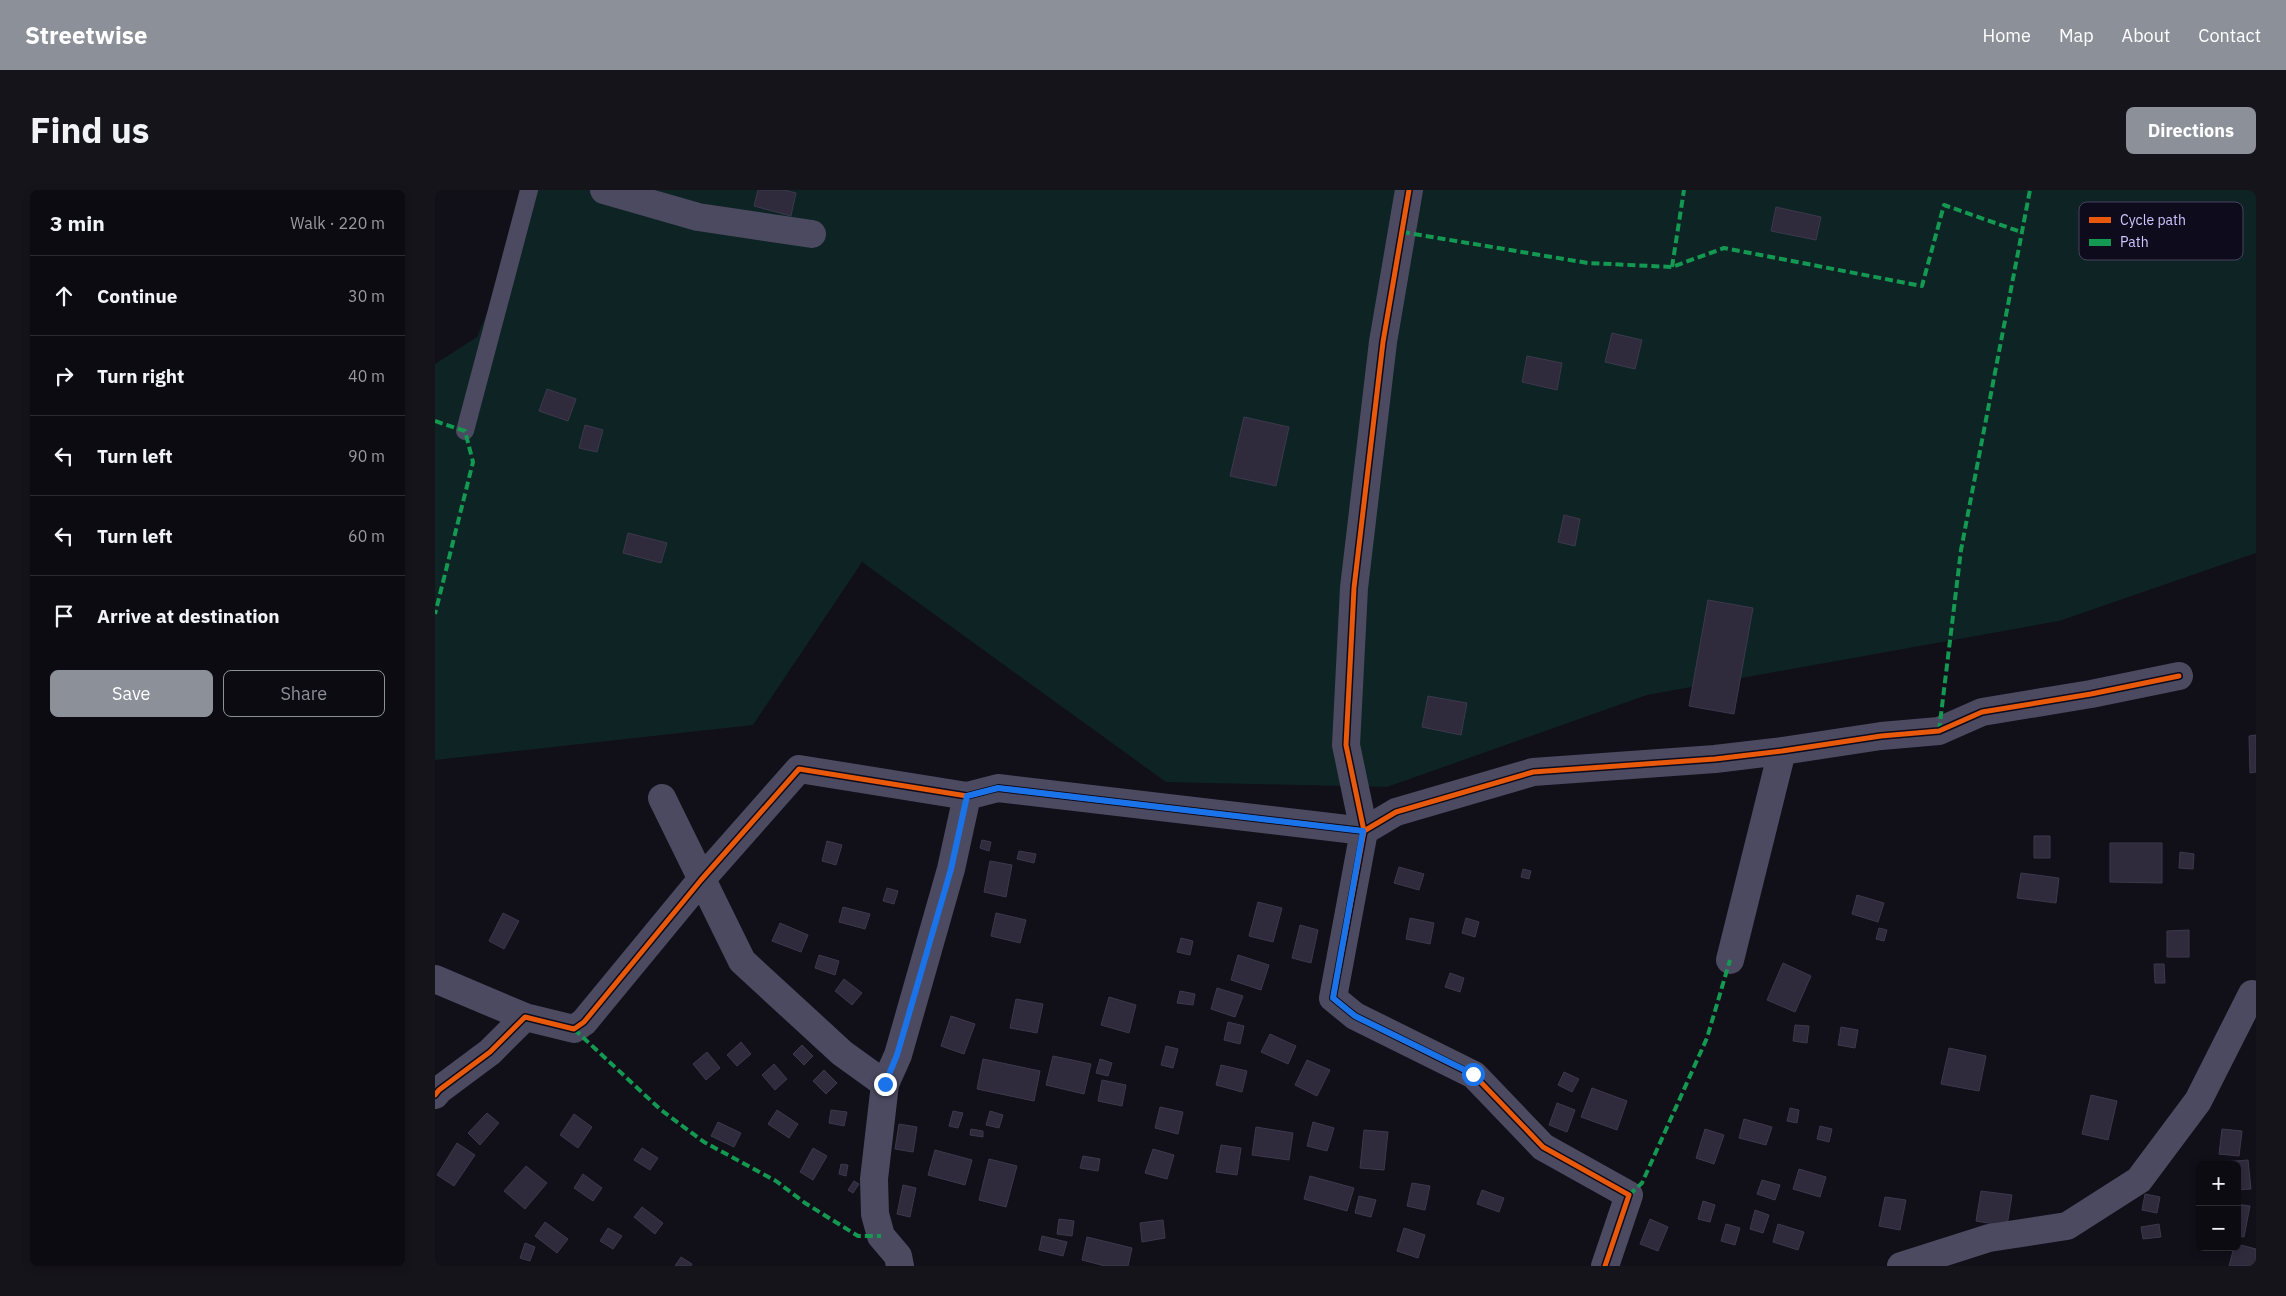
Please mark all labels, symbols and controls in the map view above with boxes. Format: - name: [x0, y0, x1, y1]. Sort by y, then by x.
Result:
- text: Streetwise: [25, 19, 147, 51]
- text: Home: [1983, 24, 2031, 47]
- text: Map: [2059, 24, 2094, 47]
- text: About: [2122, 24, 2170, 47]
- text: Contact: [2198, 24, 2261, 47]
- text: Find us: [30, 107, 149, 153]
- button: Directions: [2126, 107, 2256, 154]
- legend: [2079, 202, 2243, 260]
- text: 3 min: [50, 209, 105, 237]
- text: Cycle path: [2120, 211, 2186, 229]
- text: Walk · 220 m: [290, 213, 385, 233]
- text: Path: [2120, 233, 2149, 251]
- icon: ahead: [50, 282, 78, 310]
- text: Continue: [97, 284, 177, 308]
- text: 30 m: [348, 286, 385, 306]
- icon: right: [50, 362, 78, 390]
- text: Turn right: [97, 364, 184, 388]
- text: 40 m: [348, 366, 385, 386]
- icon: left: [50, 442, 78, 470]
- text: Turn left: [97, 444, 173, 468]
- text: 90 m: [348, 446, 385, 466]
- icon: left: [50, 522, 78, 550]
- text: Turn left: [97, 524, 173, 548]
- text: 60 m: [348, 526, 385, 546]
- icon: arrive: [50, 602, 78, 630]
- text: Arrive at destination: [97, 604, 280, 628]
- button: Save: [50, 670, 213, 717]
- button: Share: [223, 670, 385, 717]
- route start: [1462, 1063, 1485, 1086]
- route end: [874, 1073, 897, 1096]
- map controls: [2196, 1161, 2241, 1251]
- button: +: [2196, 1161, 2241, 1206]
- button: −: [2196, 1206, 2241, 1251]

